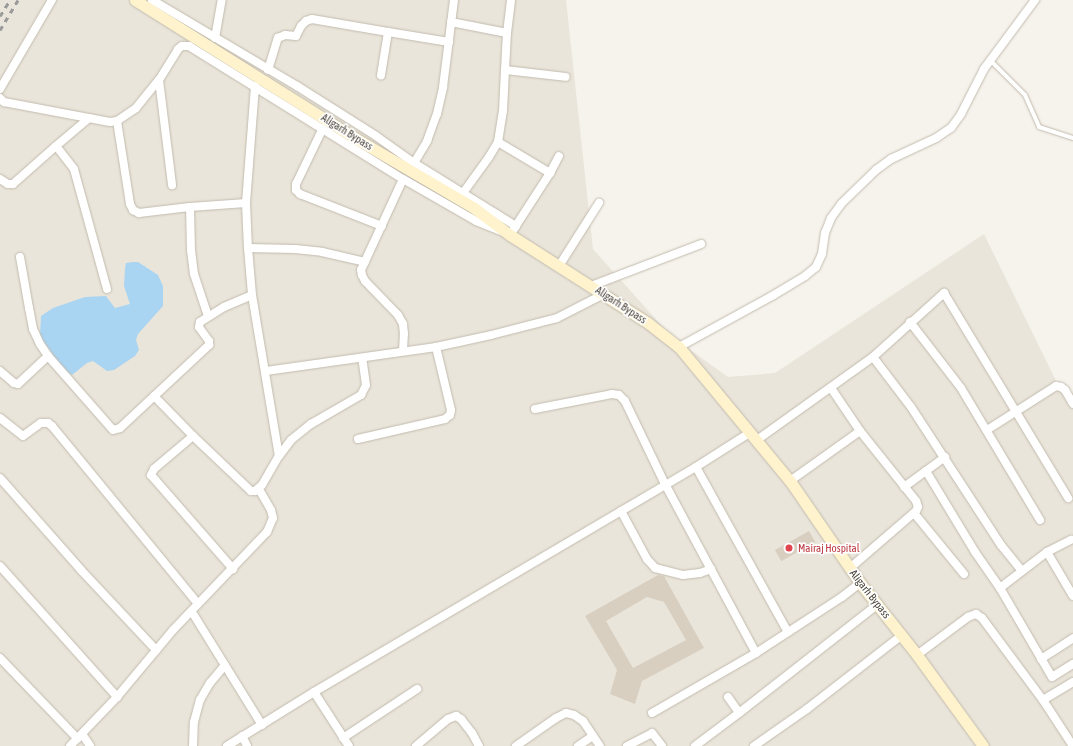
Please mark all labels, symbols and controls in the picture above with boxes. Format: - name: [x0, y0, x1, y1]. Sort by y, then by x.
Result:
- street label: Aligarh Bypass: [319, 111, 375, 153]
- street label: Aligarh Bypass: [593, 284, 649, 326]
- place label: Mairaj Hospital: [798, 541, 860, 555]
- marker: Mairaj Hospital: [783, 542, 795, 554]
- street label: Aligarh Bypass: [847, 567, 893, 621]

